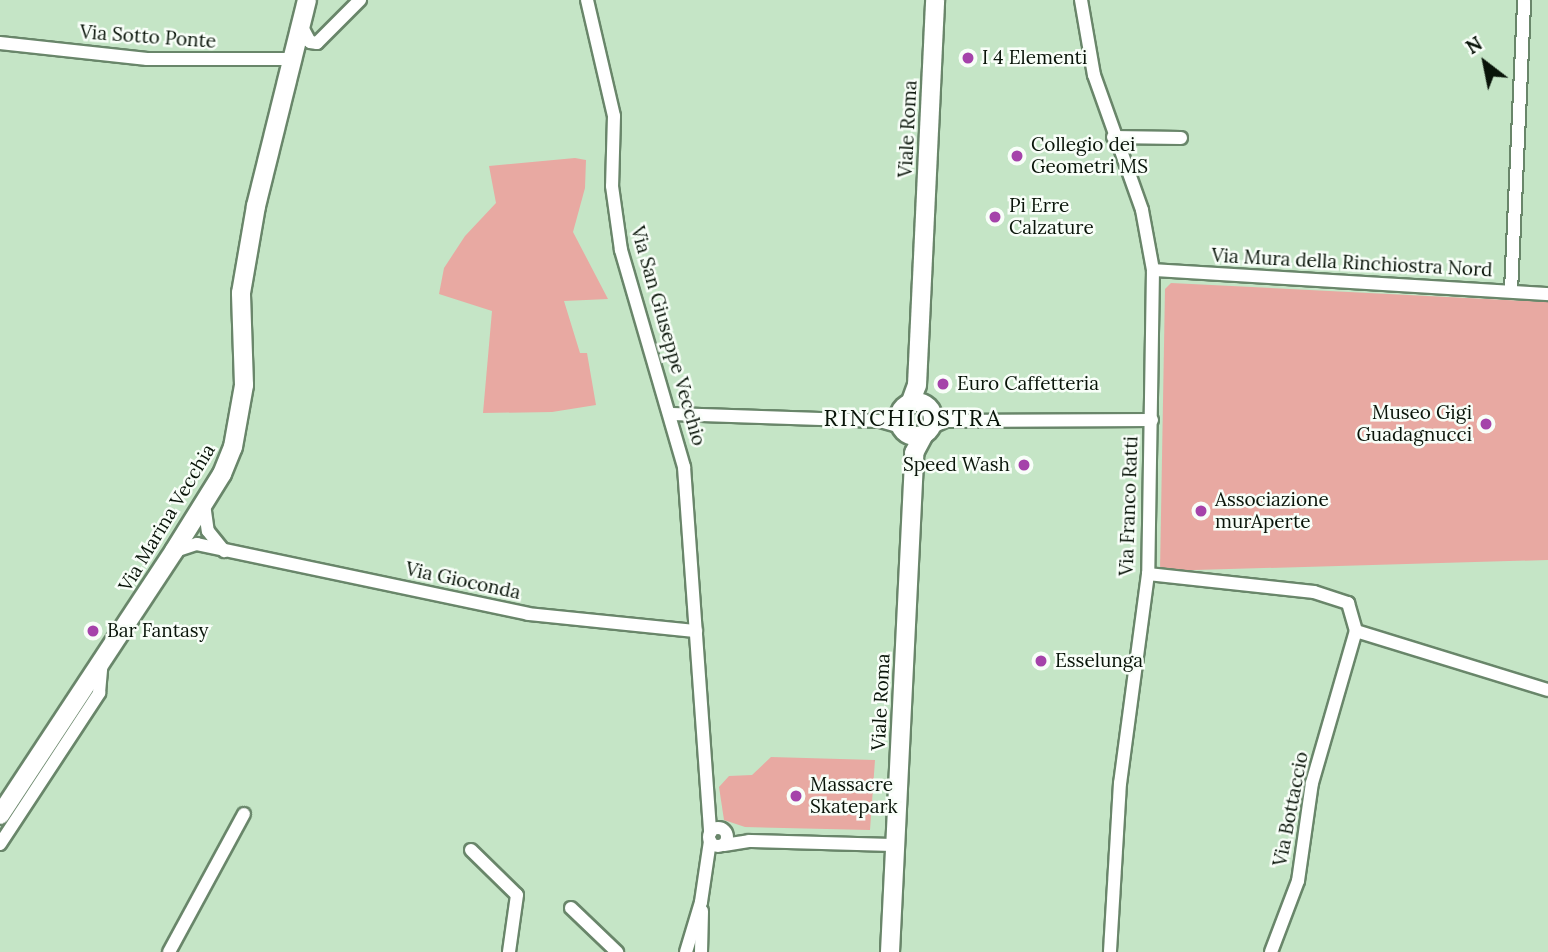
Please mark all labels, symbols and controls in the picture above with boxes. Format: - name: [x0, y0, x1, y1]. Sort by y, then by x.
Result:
- street label: Via Sotto Ponte: [79, 21, 217, 53]
- north arrow: [1450, 28, 1520, 98]
- text: N: [1461, 31, 1486, 59]
- place label: I 4 Elementi: [982, 47, 1087, 69]
- marker: I 4 Elementi: [960, 50, 976, 66]
- street label: Viale Roma: [894, 80, 922, 178]
- place label: Collegio dei Geometri MS: [1031, 134, 1148, 178]
- marker: Collegio dei Geometri MS: [1009, 148, 1025, 164]
- place label: Pi Erre Calzature: [1009, 195, 1094, 239]
- marker: Pi Erre Calzature: [987, 209, 1003, 225]
- street label: Via San Giuseppe Vecchio: [626, 224, 710, 448]
- street label: Via Mura della Rinchiostra Nord: [1211, 244, 1493, 282]
- place label: Euro Caffetteria: [957, 373, 1099, 395]
- marker: Euro Caffetteria: [935, 376, 951, 392]
- place label: Museo Gigi Guadagnucci: [1356, 402, 1472, 446]
- district label: RINCHIOSTRA: [825, 404, 1001, 432]
- marker: Museo Gigi Guadagnucci: [1478, 416, 1494, 432]
- street label: Via Franco Ratti: [1115, 436, 1143, 576]
- street label: Via Marina Vecchia: [114, 440, 220, 596]
- place label: Speed Wash: [903, 454, 1010, 476]
- marker: Speed Wash: [1016, 457, 1032, 473]
- place label: Associazione murAperte: [1215, 489, 1329, 533]
- marker: Associazione murAperte: [1193, 503, 1209, 519]
- street label: Via Gioconda: [403, 558, 523, 604]
- place label: Bar Fantasy: [107, 620, 209, 642]
- marker: Bar Fantasy: [85, 623, 101, 639]
- place label: Esselunga: [1055, 650, 1143, 672]
- street label: Viale Roma: [867, 653, 895, 751]
- marker: Esselunga: [1033, 653, 1049, 669]
- street label: Via Bottaccio: [1269, 750, 1313, 868]
- place label: Massacre Skatepark: [810, 774, 898, 818]
- marker: Massacre Skatepark: [788, 788, 804, 804]

